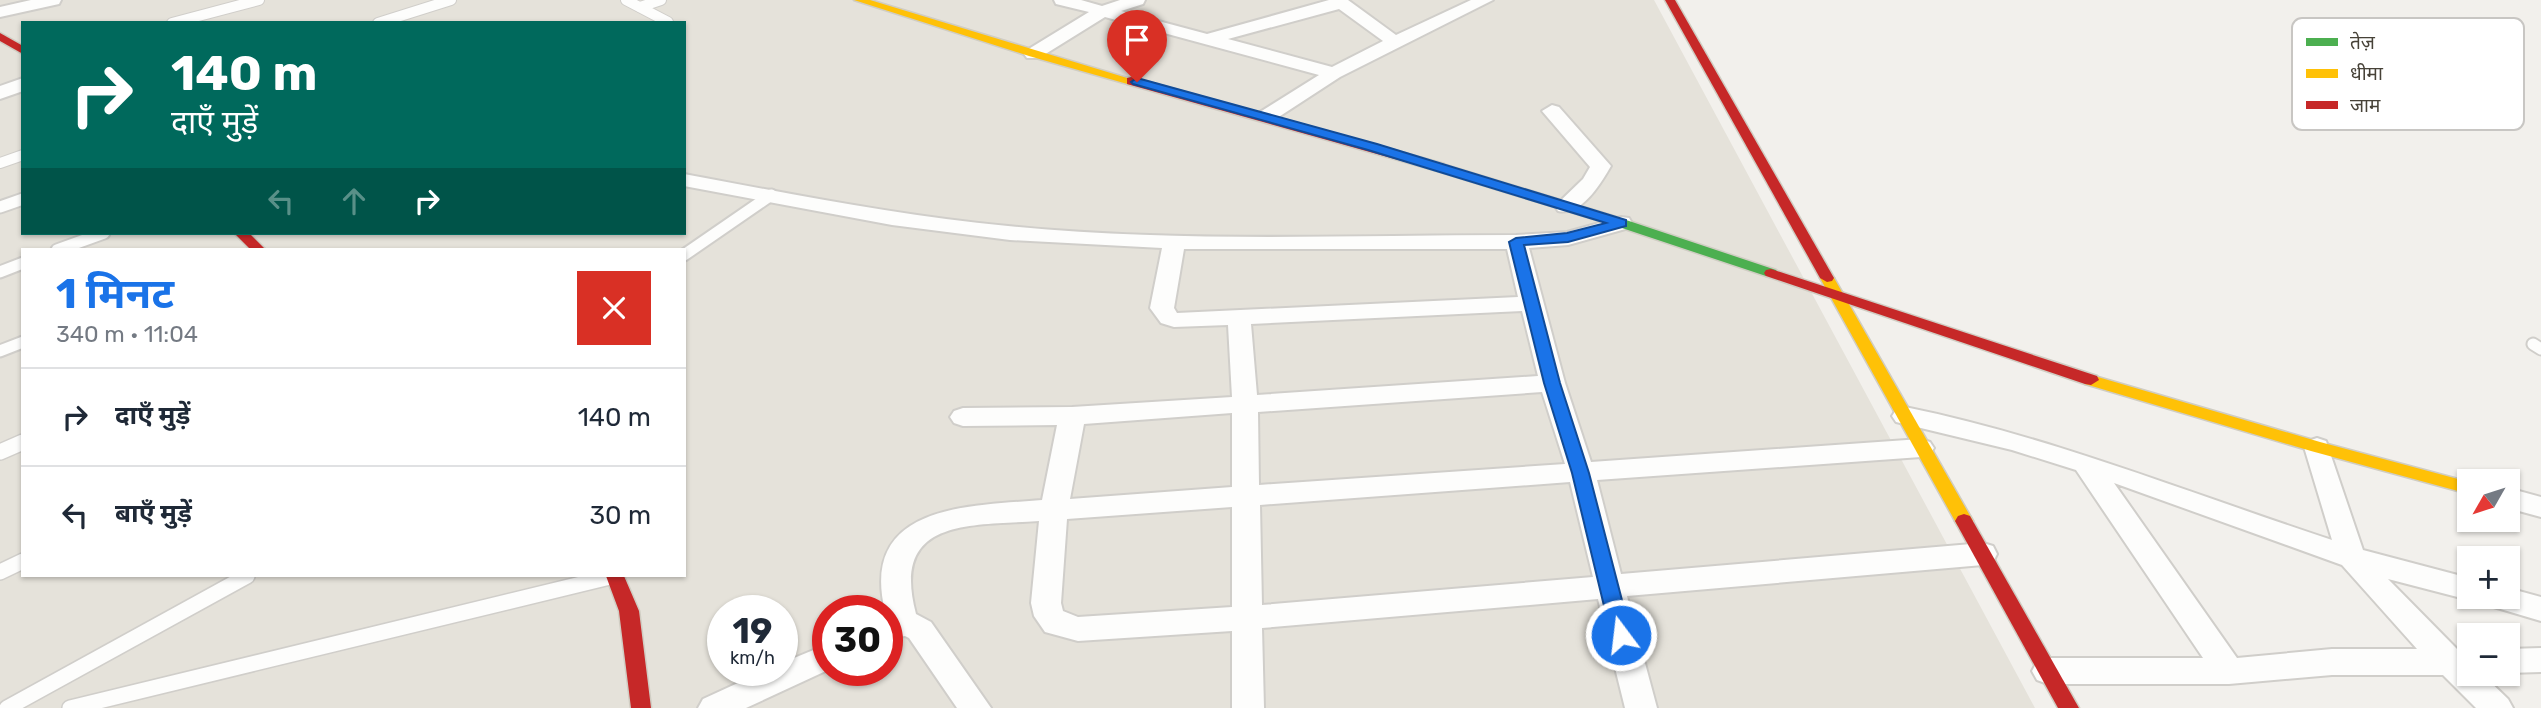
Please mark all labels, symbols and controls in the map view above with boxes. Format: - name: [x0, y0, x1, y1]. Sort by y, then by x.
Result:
- pin: [1107, 10, 1167, 82]
- legend: [2292, 18, 2524, 130]
- icon: arrive: [1118, 21, 1156, 59]
- text: तेज़: [2350, 31, 2376, 54]
- text: 140 m: [171, 44, 317, 102]
- icon: right: [56, 49, 147, 140]
- text: धीमा: [2350, 62, 2384, 85]
- text: जाम: [2350, 94, 2381, 117]
- text: दाएँ मुड़ें: [171, 103, 258, 141]
- icon: left: [262, 182, 300, 220]
- icon: ahead: [335, 182, 373, 220]
- icon: right: [408, 182, 446, 220]
- text: 1 मिनट: [56, 269, 174, 319]
- button: close: [577, 271, 651, 345]
- text: 340 m · 11:04: [56, 320, 198, 348]
- icon: right: [56, 398, 94, 436]
- text: दाएँ मुड़ें: [115, 400, 190, 431]
- text: 140 m: [578, 402, 651, 433]
- north arrow: [2457, 469, 2520, 532]
- map controls: [2457, 469, 2520, 686]
- icon: left: [56, 496, 94, 534]
- text: बाएँ मुड़ें: [115, 498, 192, 529]
- text: 30 m: [589, 500, 651, 531]
- button: +: [2457, 546, 2520, 609]
- speed limit sign: 30: [812, 595, 903, 686]
- position arrow: [1584, 598, 1658, 672]
- text: 19: [733, 610, 772, 652]
- button: −: [2457, 623, 2520, 686]
- text: km/h: [730, 647, 775, 669]

